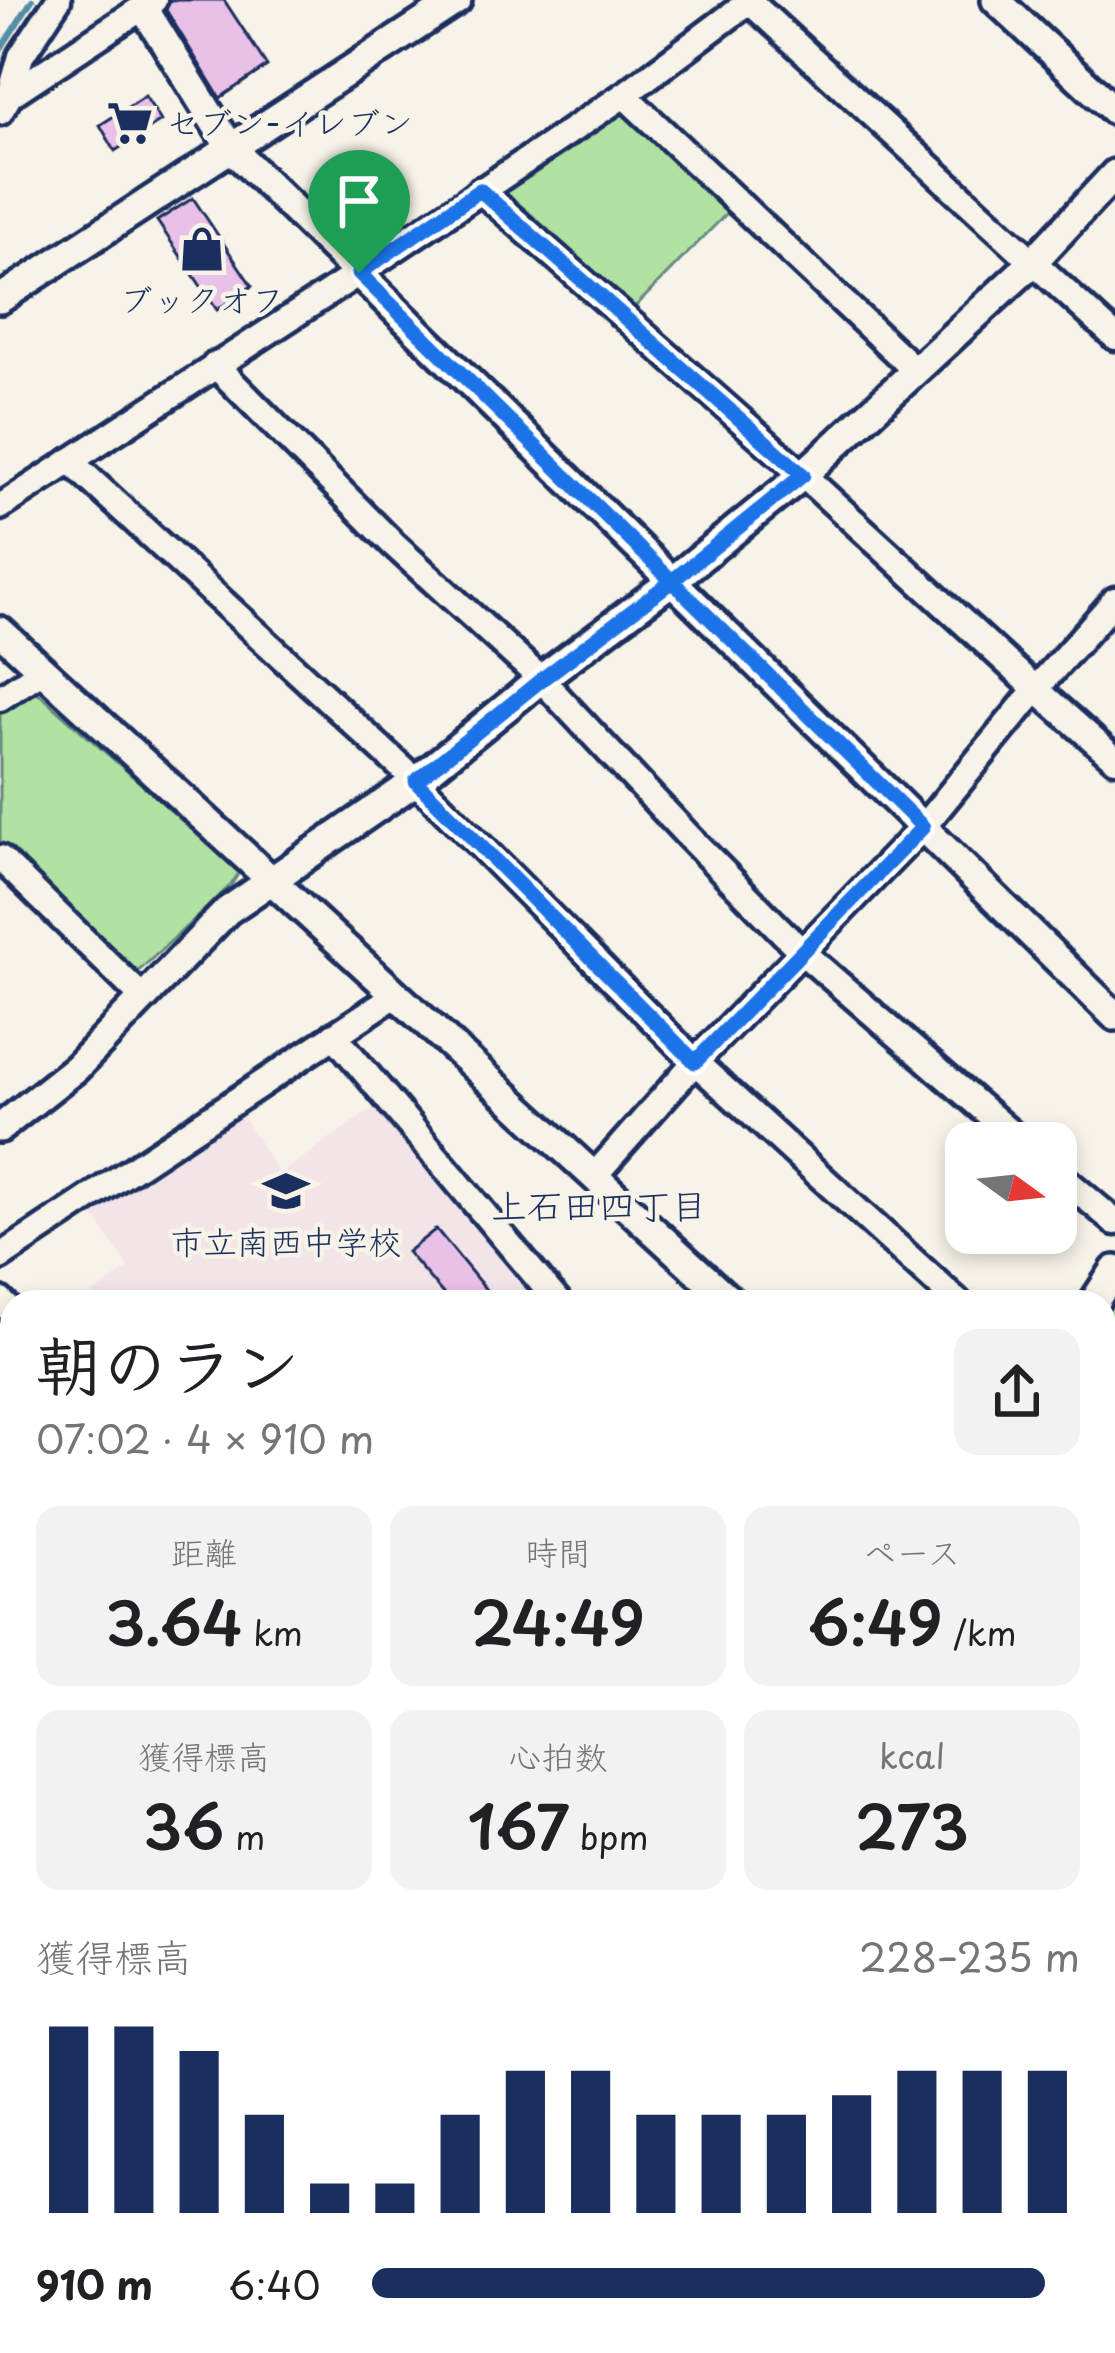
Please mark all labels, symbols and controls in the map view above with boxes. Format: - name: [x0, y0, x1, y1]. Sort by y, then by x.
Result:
- place label: セブン-イレブン: [166, 96, 413, 146]
- supermarket icon: セブン-イレブン: [105, 98, 155, 148]
- pin: [308, 150, 410, 273]
- icon: arrive: [326, 168, 392, 234]
- shop icon: ブックオフ: [177, 224, 227, 274]
- place label: ブックオフ: [120, 273, 285, 323]
- north arrow: [945, 1122, 1077, 1254]
- map controls: [945, 1122, 1077, 1254]
- school or university icon: 市立南西中学校: [261, 1166, 311, 1216]
- district label: 上石田四丁目: [491, 1177, 707, 1231]
- place label: 市立南西中学校: [171, 1215, 402, 1265]
- text: 朝のラン: [36, 1313, 300, 1412]
- button: share: [954, 1329, 1080, 1455]
- text: 07:02 · 4 × 910 m: [36, 1408, 374, 1467]
- text: 距離: [171, 1526, 237, 1576]
- text: 時間: [525, 1526, 591, 1576]
- text: ペース: [863, 1526, 961, 1576]
- text: 3.64: [105, 1576, 242, 1666]
- text: 24:49: [471, 1576, 645, 1666]
- text: 6:49: [807, 1576, 943, 1666]
- text: km: [242, 1607, 303, 1657]
- text: /km: [943, 1607, 1017, 1657]
- text: 獲得標高: [138, 1730, 270, 1780]
- text: 心拍数: [509, 1730, 608, 1780]
- text: kcal: [879, 1730, 945, 1780]
- text: 36: [143, 1780, 224, 1870]
- text: 167: [468, 1780, 569, 1870]
- text: 273: [855, 1780, 969, 1870]
- text: m: [224, 1811, 265, 1861]
- text: bpm: [569, 1811, 649, 1861]
- text: 獲得標高: [36, 1926, 192, 1985]
- text: 228–235 m: [859, 1926, 1080, 1985]
- text: 910 m: [36, 2254, 153, 2313]
- text: 6:40: [228, 2254, 321, 2313]

